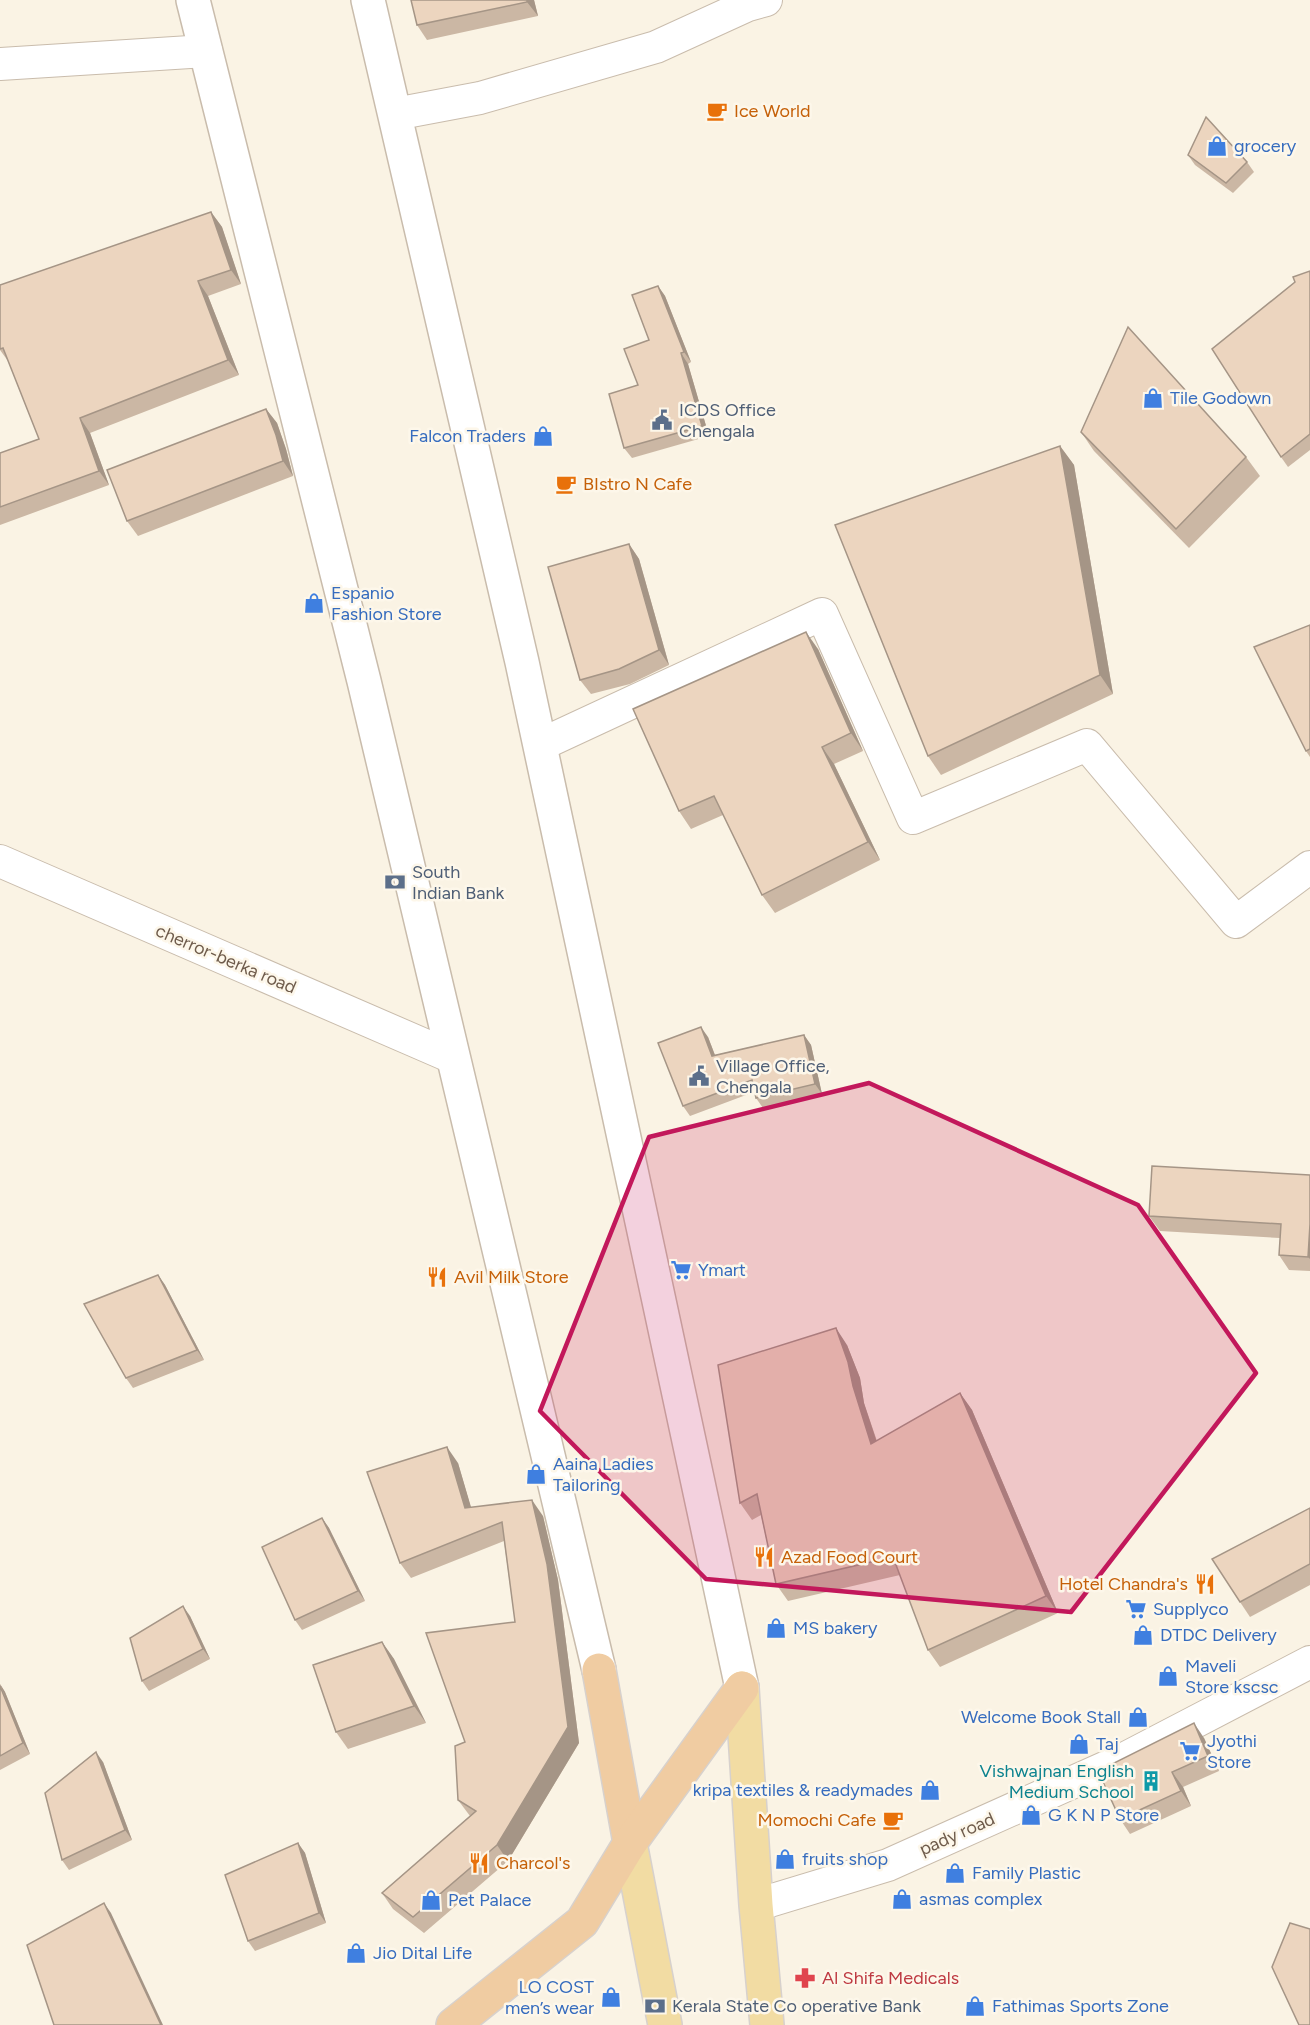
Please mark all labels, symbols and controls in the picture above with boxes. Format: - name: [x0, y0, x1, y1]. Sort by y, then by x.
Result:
- cafe icon: Ice World: [705, 99, 729, 123]
- place label: Ice World: [734, 100, 810, 122]
- shop icon: grocery: [1205, 134, 1229, 158]
- place label: grocery: [1234, 135, 1297, 157]
- shop icon: Tile Godown: [1141, 386, 1165, 410]
- place label: Tile Godown: [1170, 387, 1271, 409]
- place label: ICDS Office Chengala: [679, 399, 776, 442]
- public building icon: ICDS Office Chengala: [650, 408, 674, 432]
- shop icon: Falcon Traders: [531, 424, 555, 448]
- place label: Falcon Traders: [409, 425, 526, 447]
- cafe icon: BIstro N Cafe: [554, 472, 578, 496]
- place label: BIstro N Cafe: [583, 473, 692, 495]
- place label: Espanio Fashion Store: [331, 582, 442, 625]
- shop icon: Espanio Fashion Store: [302, 591, 326, 615]
- place label: South Indian Bank: [412, 861, 505, 904]
- bank icon: South Indian Bank: [383, 870, 407, 894]
- street label: cherror-berka road: [152, 919, 300, 999]
- place label: Village Office, Chengala: [716, 1055, 830, 1098]
- public building icon: Village Office, Chengala: [687, 1064, 711, 1088]
- supermarket icon: Ymart: [669, 1258, 693, 1282]
- place label: Ymart: [698, 1259, 746, 1281]
- restaurant icon: Avil Milk Store: [425, 1265, 449, 1289]
- place label: Avil Milk Store: [454, 1266, 569, 1288]
- place label: Aaina Ladies Tailoring: [553, 1453, 654, 1496]
- shop icon: Aaina Ladies Tailoring: [524, 1462, 548, 1486]
- restaurant icon: Azad Food Court: [752, 1545, 776, 1569]
- place label: Azad Food Court: [781, 1546, 918, 1568]
- restaurant icon: Hotel Chandra's: [1193, 1572, 1217, 1596]
- place label: Hotel Chandra's: [1059, 1573, 1188, 1595]
- supermarket icon: Supplyco: [1124, 1597, 1148, 1621]
- place label: Supplyco: [1153, 1598, 1229, 1620]
- shop icon: MS bakery: [764, 1616, 788, 1640]
- place label: MS bakery: [793, 1617, 878, 1639]
- shop icon: DTDC Delivery: [1131, 1623, 1155, 1647]
- place label: DTDC Delivery: [1160, 1624, 1277, 1646]
- place label: Maveli Store kscsc: [1185, 1655, 1279, 1698]
- shop icon: Maveli Store kscsc: [1156, 1664, 1180, 1688]
- shop icon: Welcome Book Stall: [1126, 1705, 1150, 1729]
- place label: Welcome Book Stall: [961, 1706, 1121, 1728]
- place label: Jyothi Store: [1207, 1730, 1257, 1773]
- shop icon: Taj: [1067, 1732, 1091, 1756]
- place label: Taj: [1096, 1733, 1119, 1755]
- supermarket icon: Jyothi Store: [1178, 1739, 1202, 1763]
- place label: Vishwajnan English Medium School: [980, 1760, 1134, 1803]
- building icon: Vishwajnan English Medium School: [1139, 1769, 1163, 1793]
- shop icon: kripa textiles & readymades: [918, 1778, 942, 1802]
- place label: kripa textiles & readymades: [693, 1779, 913, 1801]
- shop icon: G K N P Store: [1019, 1803, 1043, 1827]
- place label: G K N P Store: [1048, 1804, 1159, 1826]
- cafe icon: Momochi Cafe: [881, 1808, 905, 1832]
- street label: pady road: [916, 1808, 998, 1860]
- place label: Momochi Cafe: [758, 1809, 876, 1831]
- shop icon: fruits shop: [773, 1847, 797, 1871]
- place label: fruits shop: [802, 1848, 888, 1870]
- restaurant icon: Charcol's: [467, 1851, 491, 1875]
- place label: Charcol's: [496, 1852, 570, 1874]
- shop icon: Family Plastic: [943, 1861, 967, 1885]
- place label: Family Plastic: [972, 1862, 1081, 1884]
- shop icon: asmas complex: [890, 1887, 914, 1911]
- shop icon: Pet Palace: [419, 1888, 443, 1912]
- place label: asmas complex: [919, 1888, 1043, 1910]
- place label: Pet Palace: [448, 1889, 532, 1911]
- shop icon: Jio Dital Life: [344, 1941, 368, 1965]
- place label: Jio Dital Life: [373, 1942, 472, 1964]
- pharmacy icon: Al Shifa Medicals: [793, 1966, 817, 1990]
- place label: Al Shifa Medicals: [822, 1967, 959, 1989]
- place label: LO COST men’s wear: [505, 1976, 594, 2019]
- shop icon: LO COST men’s wear: [599, 1985, 623, 2009]
- bank icon: Kerala State Co operative Bank: [643, 1994, 667, 2018]
- shop icon: Fathimas Sports Zone: [963, 1994, 987, 2018]
- place label: Kerala State Co operative Bank: [672, 1995, 921, 2017]
- place label: Fathimas Sports Zone: [992, 1995, 1169, 2017]

